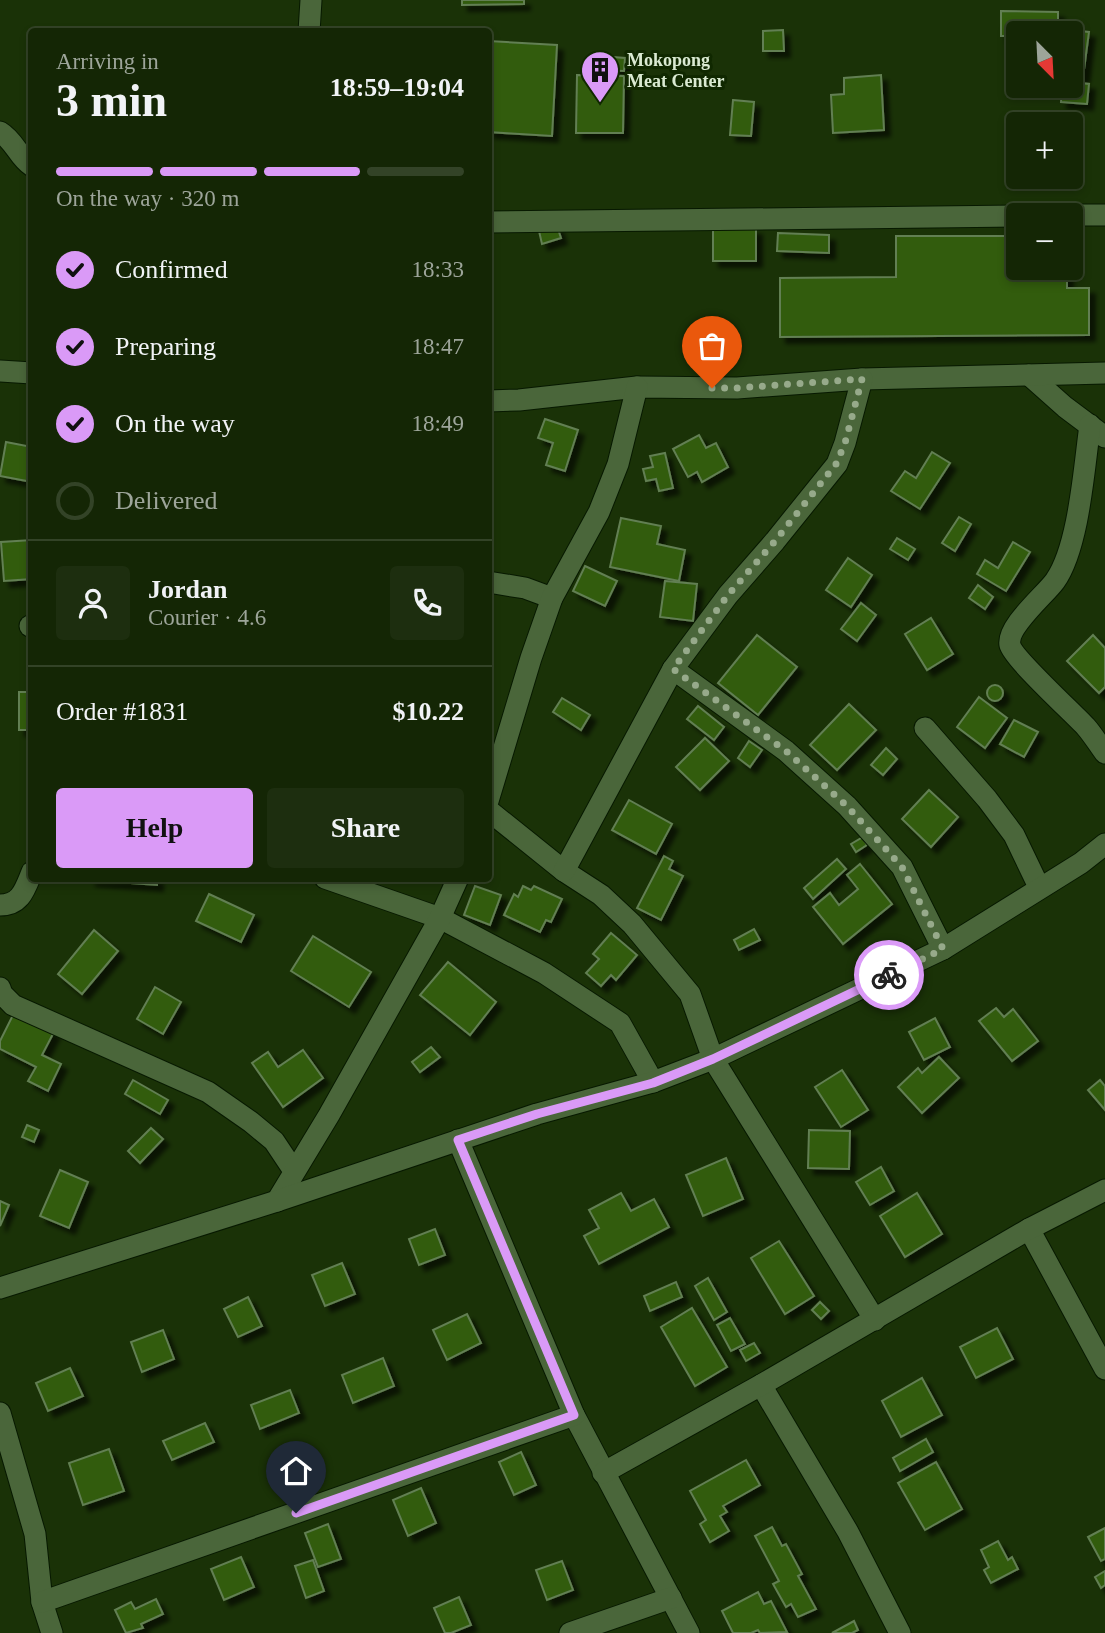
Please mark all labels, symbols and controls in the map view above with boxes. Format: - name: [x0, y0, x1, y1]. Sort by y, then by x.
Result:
- north arrow: [1006, 21, 1083, 98]
- map controls: [1006, 21, 1083, 280]
- text: Arriving in: [56, 49, 159, 74]
- building icon: Mokopong Meat Center: [579, 49, 621, 104]
- place label: Mokopong Meat Center: [627, 50, 724, 91]
- text: 18:59–19:04: [330, 73, 464, 102]
- text: 3 min: [56, 75, 167, 126]
- button: +: [1006, 112, 1083, 189]
- text: On the way · 320 m: [56, 186, 239, 211]
- button: −: [1006, 203, 1083, 280]
- icon: check: [56, 251, 94, 289]
- text: Confirmed: [115, 255, 228, 284]
- text: 18:33: [412, 257, 464, 282]
- pin: [682, 316, 742, 388]
- icon: bag: [693, 327, 731, 365]
- icon: check: [56, 328, 94, 366]
- text: Preparing: [115, 332, 216, 361]
- text: 18:47: [412, 334, 464, 359]
- icon: check: [56, 405, 94, 443]
- text: On the way: [115, 409, 235, 438]
- text: 18:49: [412, 411, 464, 436]
- text: Delivered: [115, 486, 218, 515]
- button: person: [56, 566, 130, 640]
- button: phone: [390, 566, 464, 640]
- text: Jordan: [148, 575, 227, 604]
- text: Courier · 4.6: [148, 605, 266, 630]
- text: Order #1831: [56, 697, 188, 726]
- text: $10.22: [393, 697, 464, 726]
- button: Help: [56, 788, 253, 868]
- button: Share: [267, 788, 464, 868]
- courier: [854, 940, 924, 1010]
- icon: bike: [870, 956, 908, 994]
- pin: [266, 1441, 326, 1513]
- icon: home: [277, 1452, 315, 1490]

